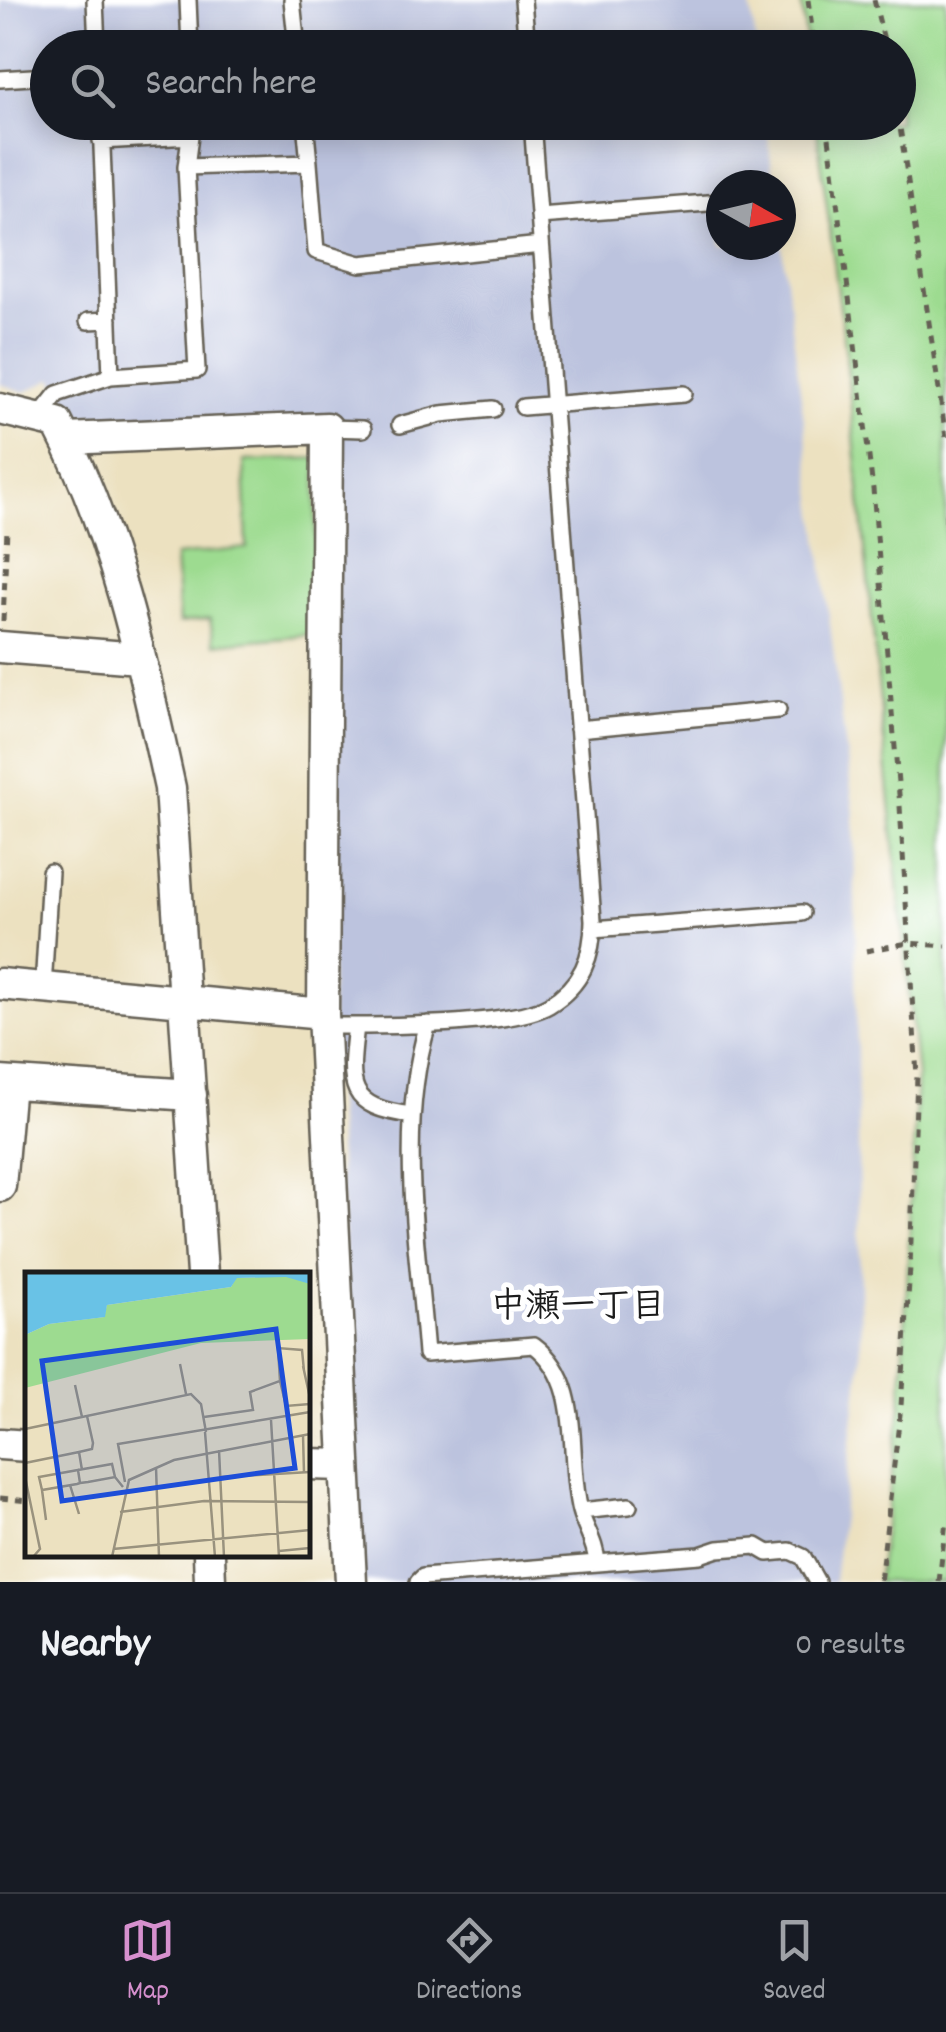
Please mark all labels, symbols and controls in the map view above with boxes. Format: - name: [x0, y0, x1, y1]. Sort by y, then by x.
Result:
- search box: [30, 30, 916, 140]
- icon: search: [65, 58, 120, 113]
- text: Search here: [145, 58, 317, 113]
- north arrow: [706, 170, 796, 260]
- inset map: [25, 1272, 310, 1557]
- district label: 中瀬一丁目: [490, 1284, 666, 1334]
- text: Nearby: [40, 1617, 150, 1677]
- text: 0 results: [795, 1624, 906, 1670]
- tab: Map: [120, 1913, 175, 2013]
- tab: Directions: [416, 1913, 522, 2013]
- tab: Saved: [763, 1913, 826, 2013]

